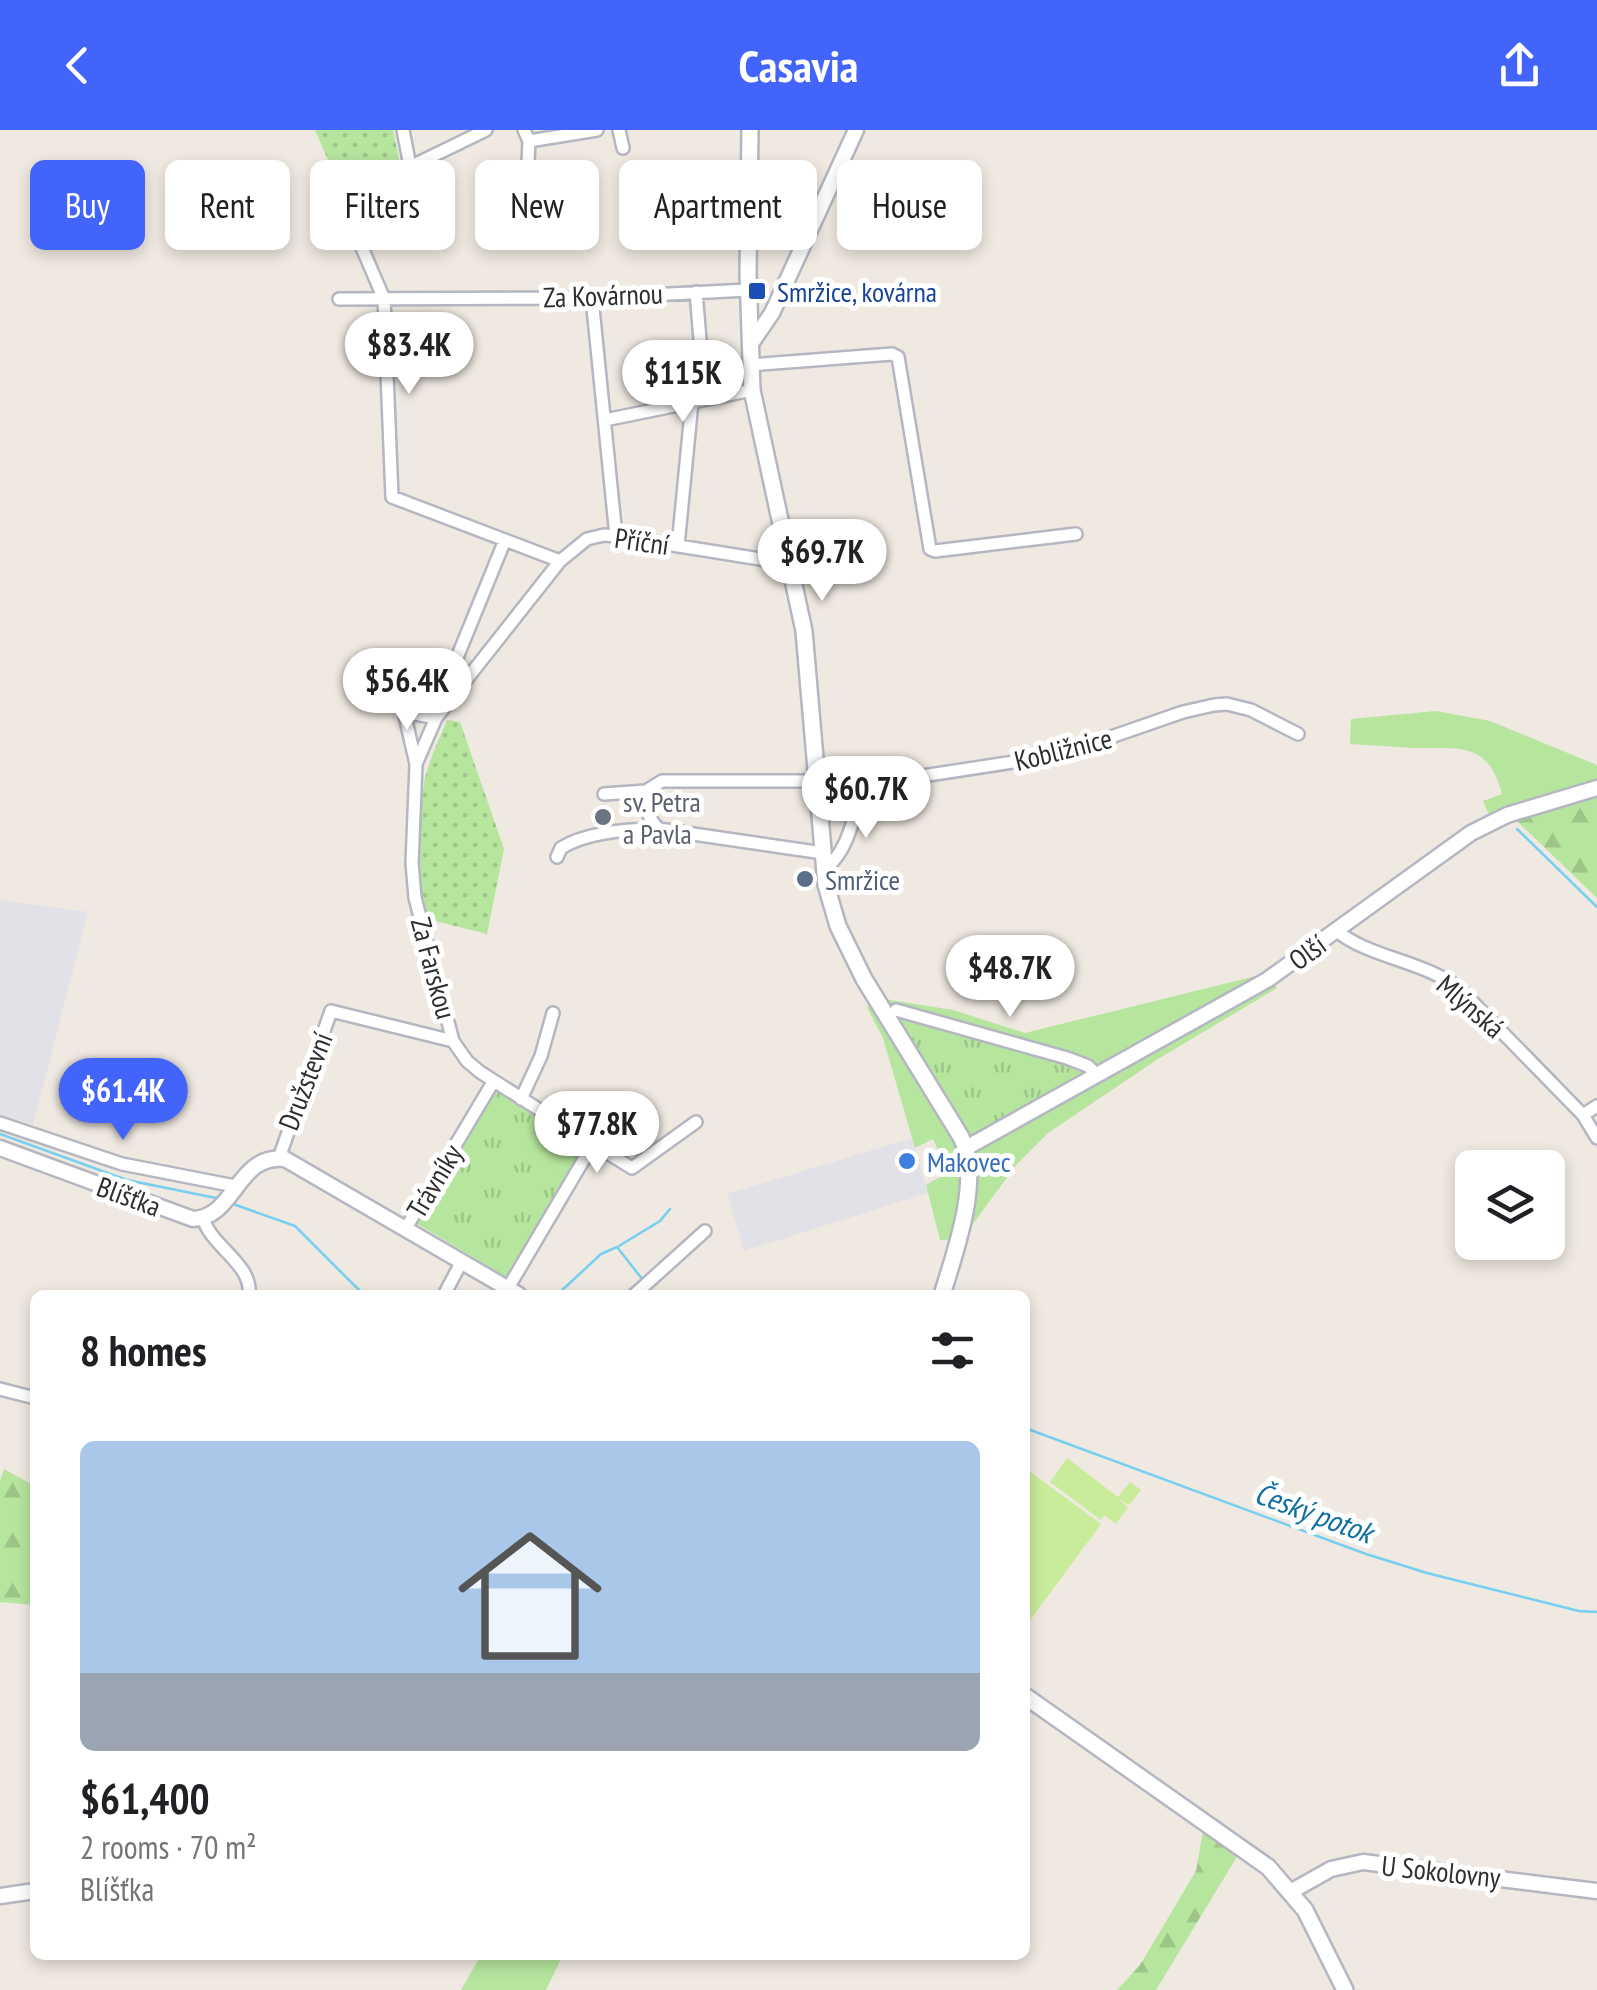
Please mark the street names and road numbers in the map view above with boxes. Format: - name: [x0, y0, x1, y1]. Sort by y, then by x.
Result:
- street label: Za Kovárnou: [542, 274, 664, 316]
- street label: Příční: [612, 519, 672, 563]
- street label: Kobližnice: [1010, 719, 1116, 779]
- street label: Za Farskou: [403, 913, 465, 1023]
- street label: Olší: [1281, 926, 1333, 978]
- street label: Mlýnská: [1429, 966, 1513, 1046]
- street label: Družstevní: [269, 1027, 341, 1135]
- street label: Trávníky: [398, 1137, 471, 1225]
- street label: Blíšťka: [92, 1167, 166, 1225]
- street label: U Sokolovny: [1380, 1846, 1503, 1896]

